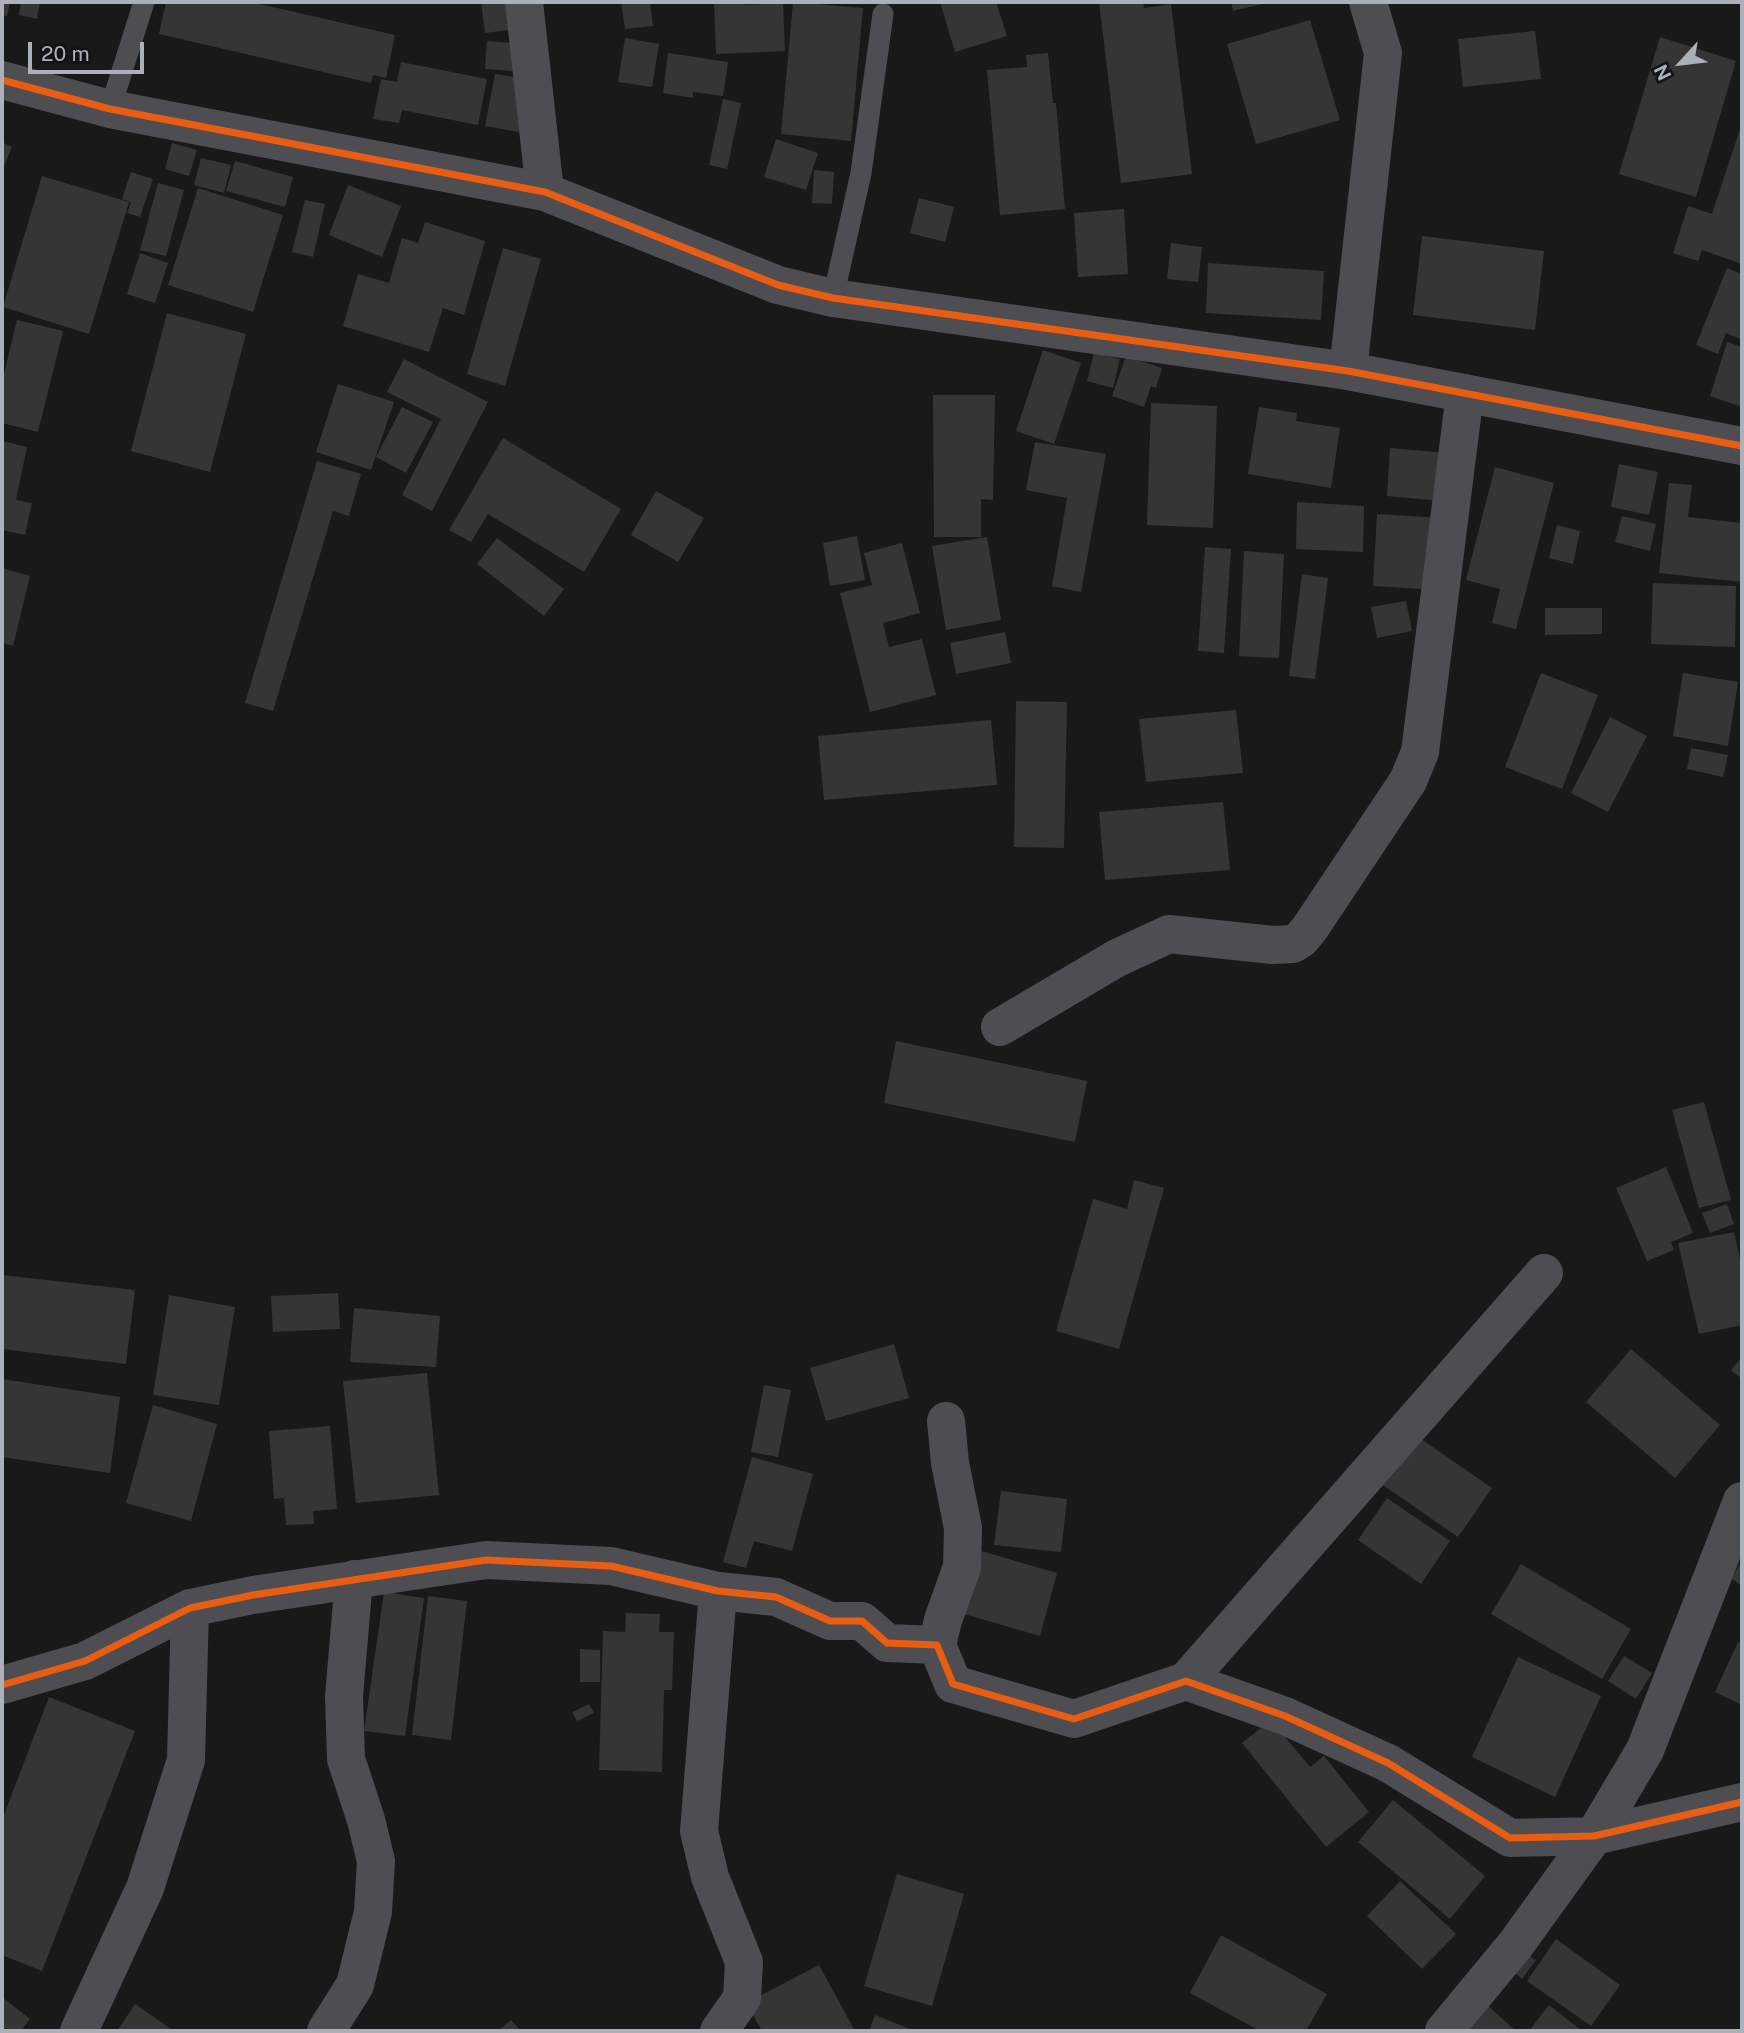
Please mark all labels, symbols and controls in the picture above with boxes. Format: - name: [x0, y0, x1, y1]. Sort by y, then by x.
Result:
- scale bar: [32, 28, 147, 72]
- north arrow: [1646, 28, 1716, 98]
- text: 20 m: [41, 41, 90, 66]
- text: N: [1649, 61, 1675, 84]

